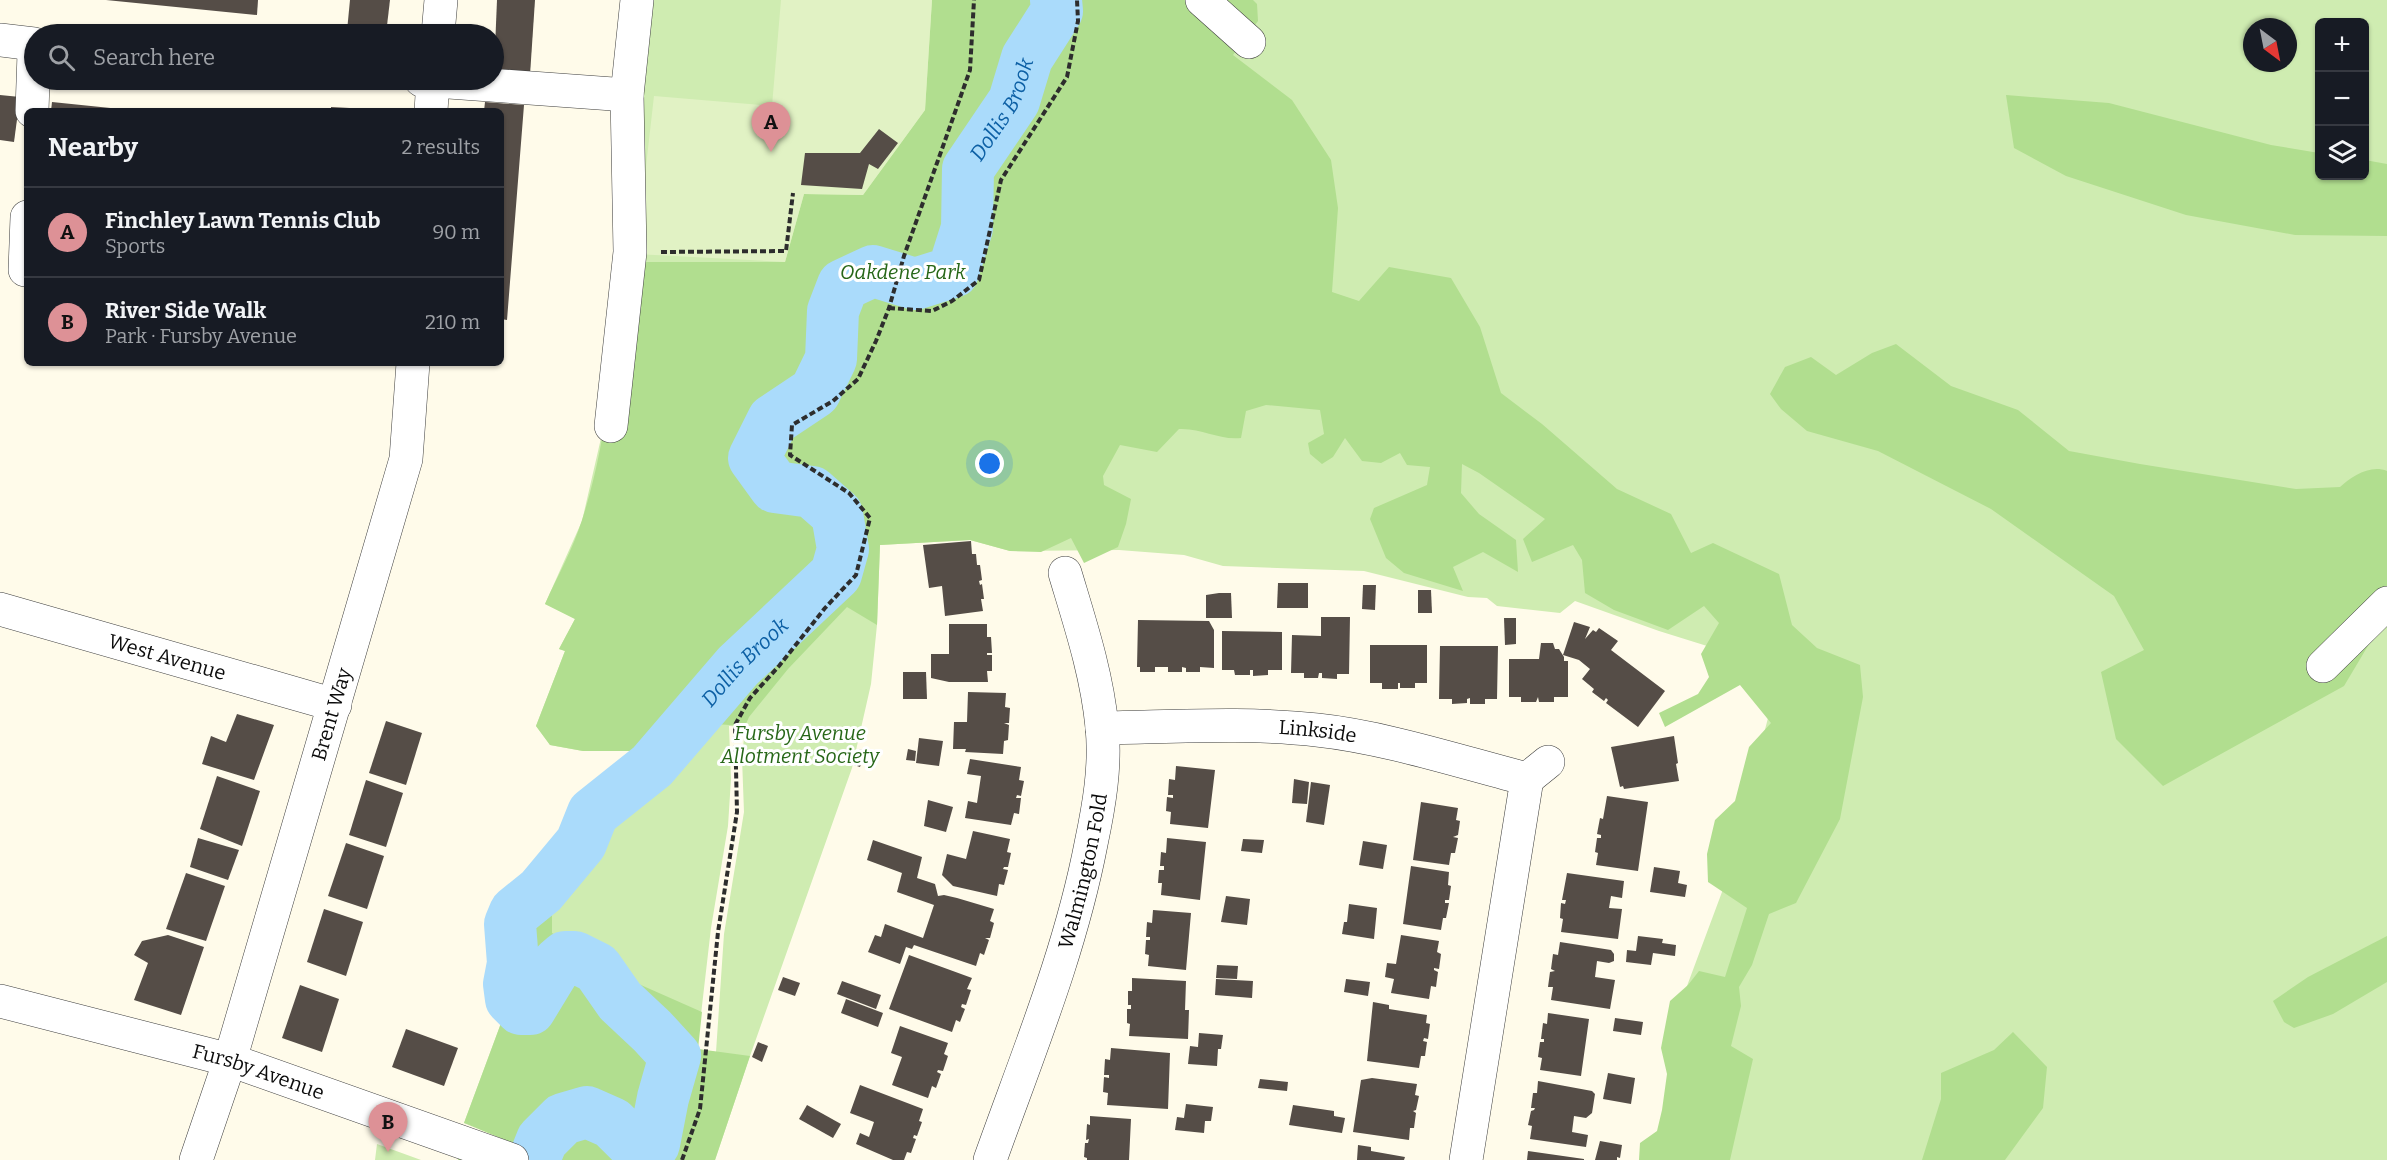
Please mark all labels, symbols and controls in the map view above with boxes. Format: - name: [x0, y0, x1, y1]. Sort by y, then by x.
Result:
- north arrow: [2243, 18, 2297, 72]
- map controls: [2315, 18, 2369, 180]
- button: +: [2315, 18, 2369, 72]
- search box: [24, 24, 504, 90]
- icon: search: [45, 41, 78, 74]
- text: Search here: [93, 44, 215, 71]
- water label: Dollis Brook: [964, 54, 1039, 166]
- button: −: [2315, 72, 2369, 126]
- pin: A: [752, 102, 790, 152]
- button: layers: [2315, 126, 2369, 180]
- text: Nearby: [48, 132, 138, 163]
- text: 2 results: [401, 135, 480, 159]
- text: Finchley Lawn Tennis Club: [105, 207, 380, 234]
- text: A: [60, 220, 75, 244]
- text: 90 m: [432, 220, 480, 244]
- text: Sports: [105, 234, 165, 258]
- park label: Oakdene Park: [840, 260, 966, 284]
- text: River Side Walk: [105, 297, 266, 324]
- text: B: [61, 310, 74, 334]
- text: 210 m: [425, 310, 480, 334]
- text: Park · Fursby Avenue: [105, 324, 297, 348]
- your location: [975, 449, 1004, 478]
- water label: Dollis Brook: [696, 612, 794, 712]
- street label: West Avenue: [106, 629, 229, 685]
- street label: Brent Way: [306, 665, 356, 763]
- street label: Linkside: [1278, 715, 1359, 748]
- park label: Fursby Avenue Allotment Society: [720, 721, 881, 768]
- street label: Walmington Fold: [1053, 792, 1112, 952]
- street label: Fursby Avenue: [190, 1039, 328, 1105]
- pin: B: [368, 1102, 408, 1152]

